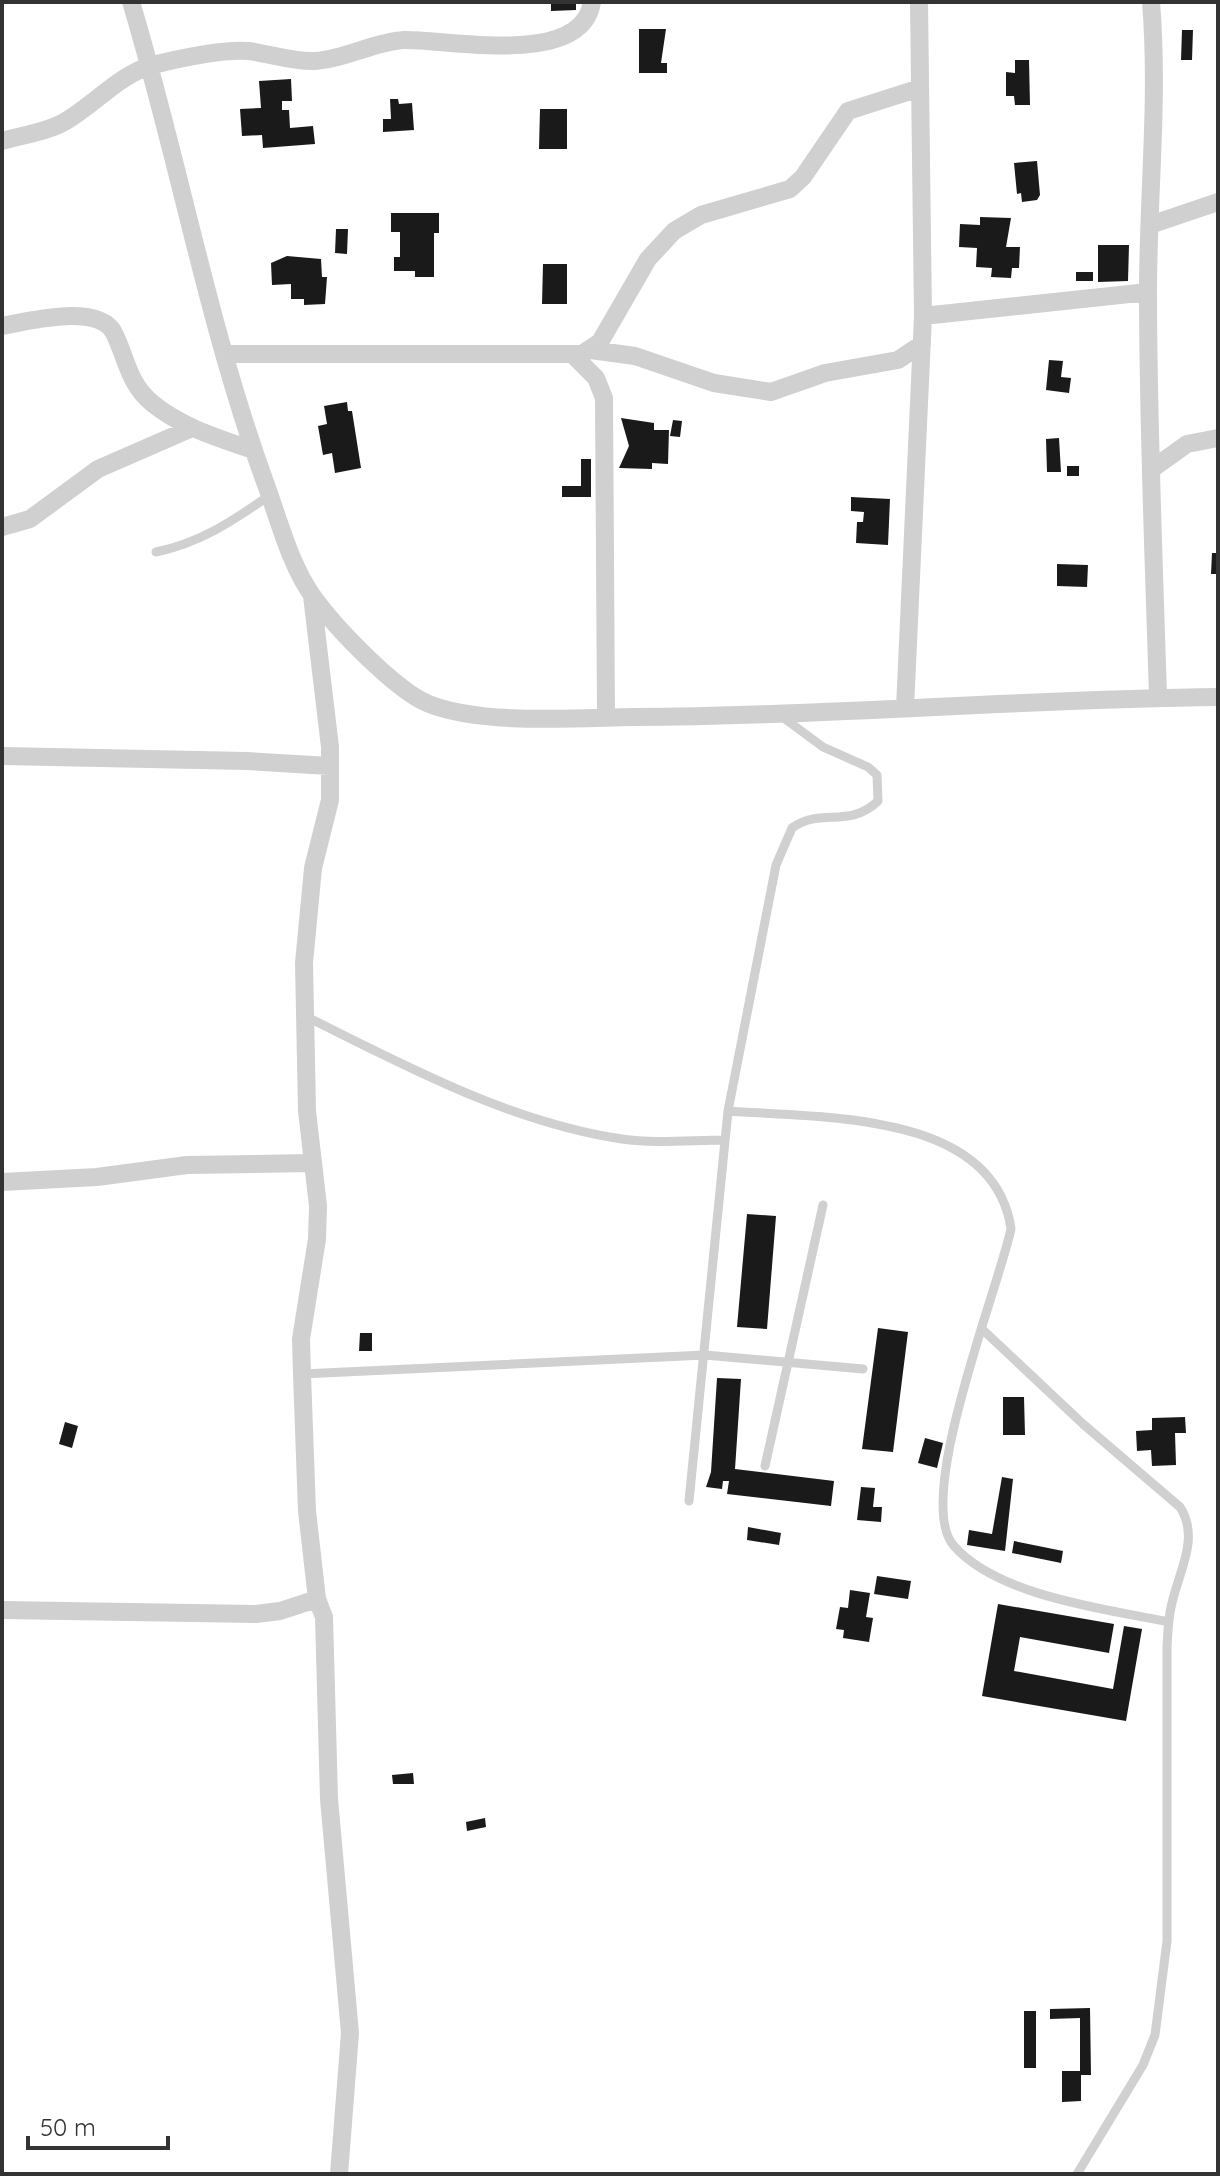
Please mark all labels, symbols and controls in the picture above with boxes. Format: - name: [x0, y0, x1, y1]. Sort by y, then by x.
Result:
- scale bar: [28, 2100, 168, 2150]
- text: 50 m: [40, 2112, 96, 2142]

